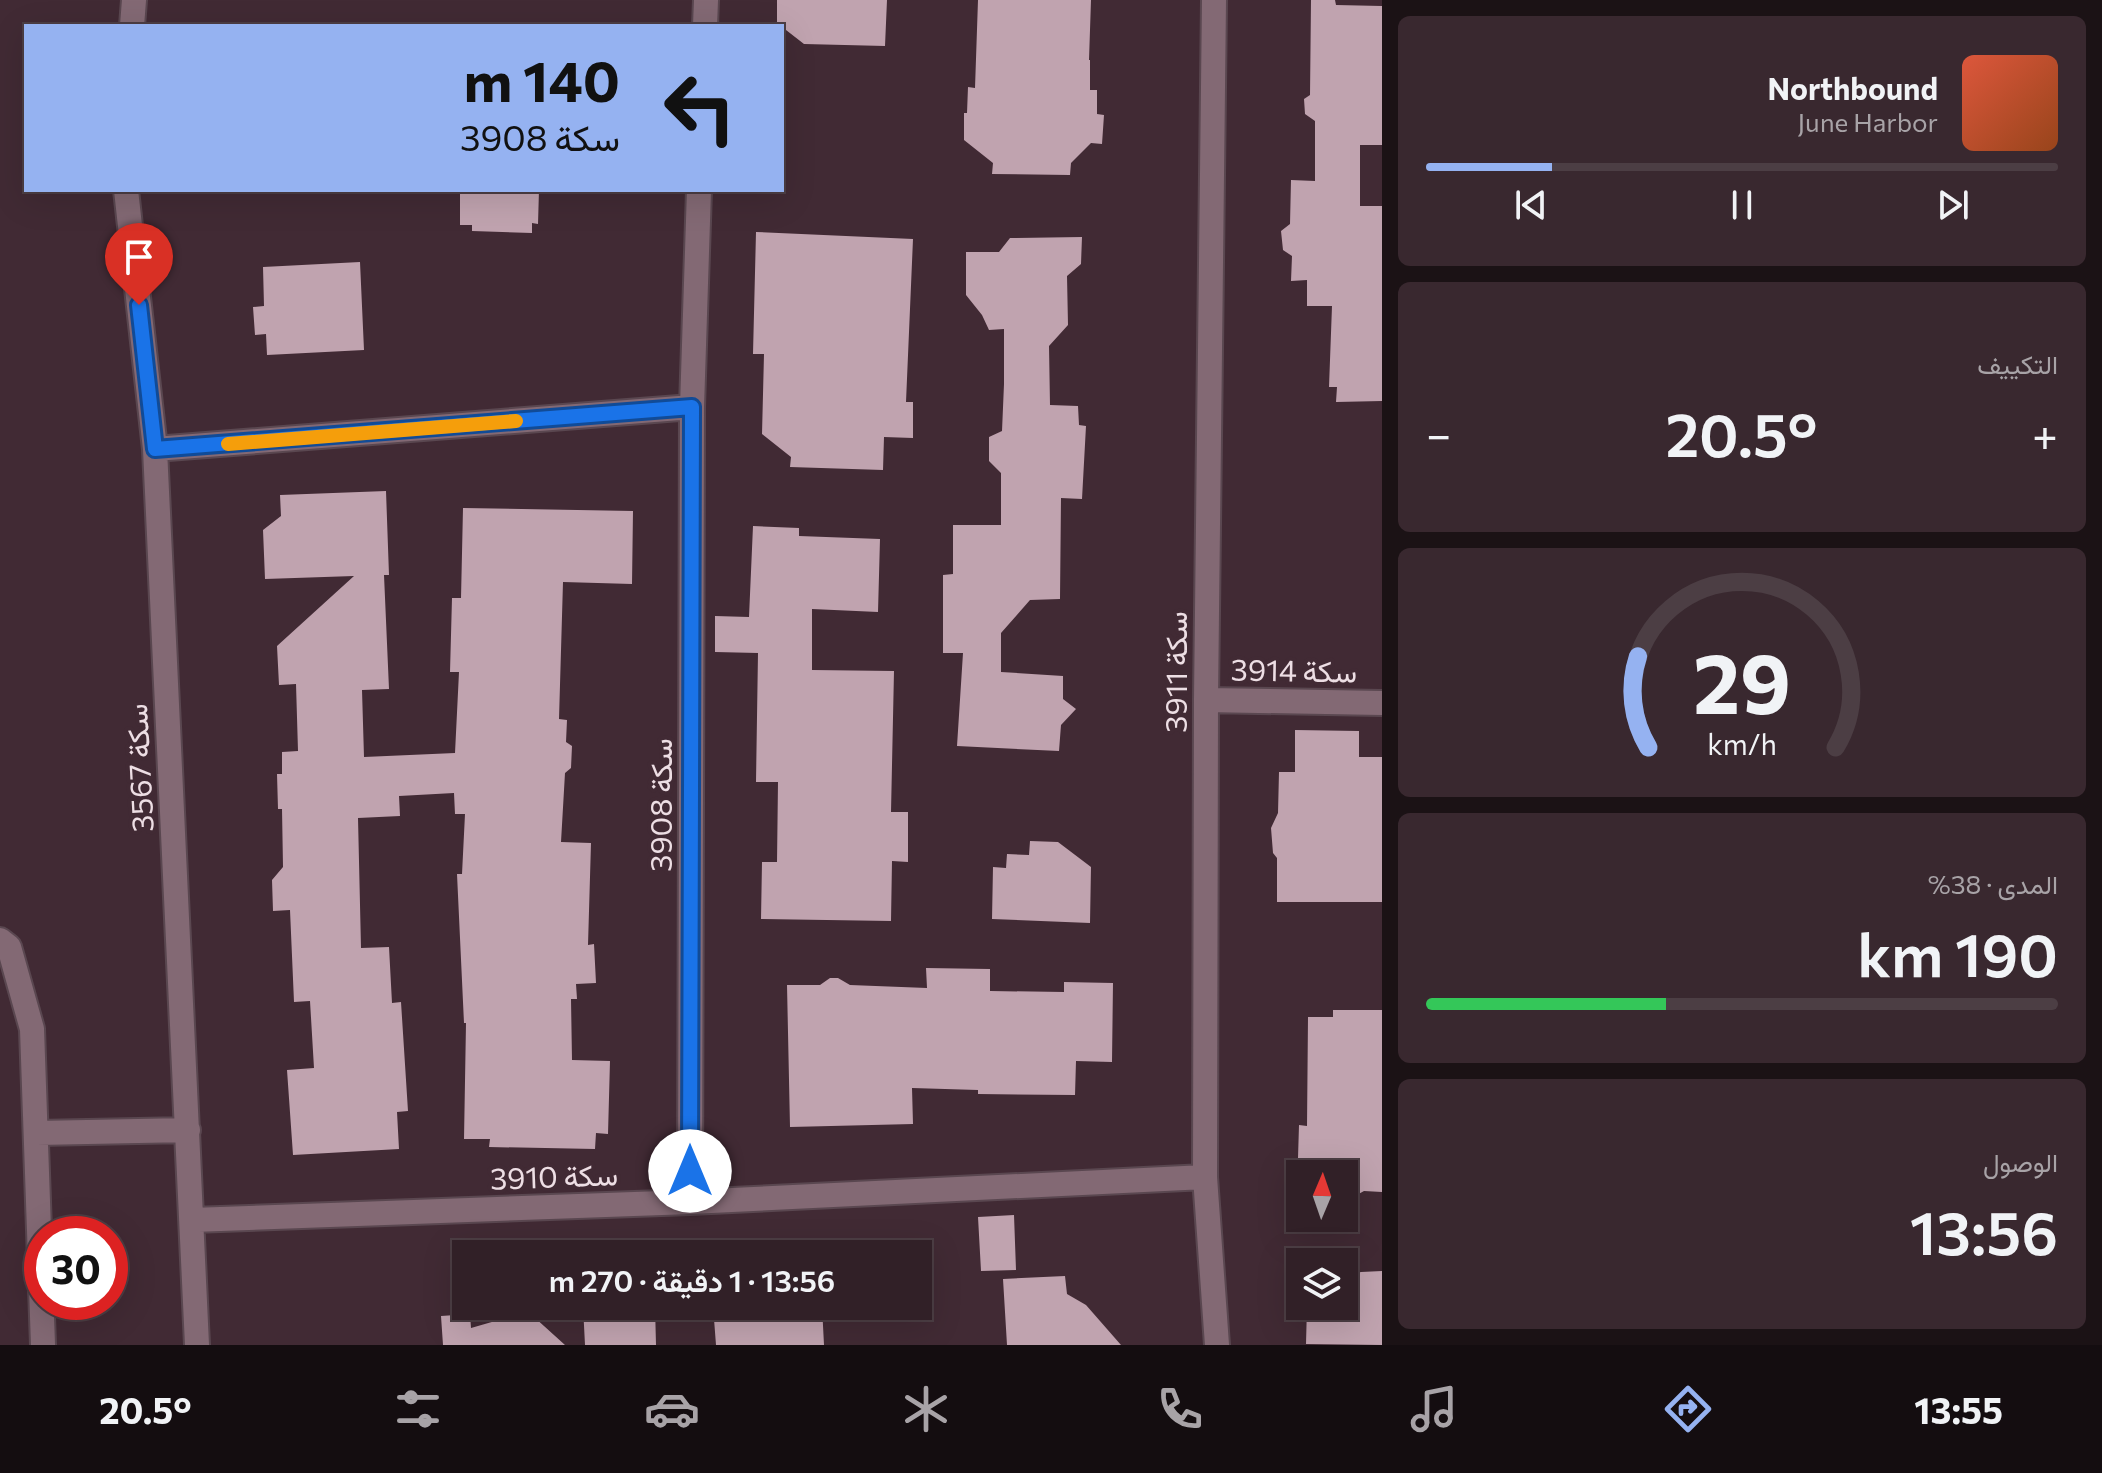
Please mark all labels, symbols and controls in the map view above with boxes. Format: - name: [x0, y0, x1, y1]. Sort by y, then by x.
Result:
- text: 140 m: [464, 45, 620, 114]
- icon: left: [648, 56, 752, 160]
- text: Northbound: [1767, 69, 1938, 106]
- text: June Harbor: [1798, 106, 1938, 137]
- text: سكة 3908: [460, 114, 620, 158]
- icon: previous: [1509, 183, 1553, 227]
- icon: pause: [1720, 183, 1764, 227]
- icon: next: [1931, 183, 1975, 227]
- pin: [105, 223, 173, 305]
- icon: arrive: [117, 235, 161, 279]
- text: التكييف: [1977, 348, 2058, 379]
- text: 20.5°: [1666, 396, 1818, 469]
- text: −: [1426, 406, 1451, 460]
- text: +: [2032, 406, 2058, 460]
- street label: سكة 3911: [1156, 611, 1193, 733]
- text: 29: [1693, 629, 1791, 731]
- street label: سكة 3914: [1230, 649, 1358, 689]
- street label: سكة 3567: [116, 703, 160, 833]
- text: km/h: [1707, 727, 1777, 762]
- street label: سكة 3908: [641, 738, 678, 872]
- text: المدى · 38%: [1928, 868, 2058, 899]
- text: 190 km: [1857, 916, 2058, 989]
- position arrow: [648, 1129, 732, 1213]
- text: الوصول: [1983, 1146, 2058, 1177]
- street label: سكة 3910: [489, 1154, 619, 1196]
- north arrow: [1286, 1160, 1358, 1232]
- map controls: [1286, 1160, 1358, 1320]
- text: 13:56: [1910, 1194, 2058, 1267]
- speed limit sign: 30: [24, 1216, 128, 1320]
- button: layers: [1286, 1248, 1358, 1320]
- text: 13:56 · 1 دقيقة · 270 m: [549, 1261, 835, 1298]
- icon: filters: [390, 1381, 446, 1437]
- icon: car: [644, 1381, 700, 1437]
- icon: climate: [898, 1381, 954, 1437]
- icon: phone: [1152, 1381, 1208, 1437]
- icon: music: [1406, 1381, 1462, 1437]
- icon: directions: [1660, 1381, 1716, 1437]
- text: 20.5°: [99, 1387, 192, 1431]
- text: 13:55: [1914, 1387, 2003, 1431]

